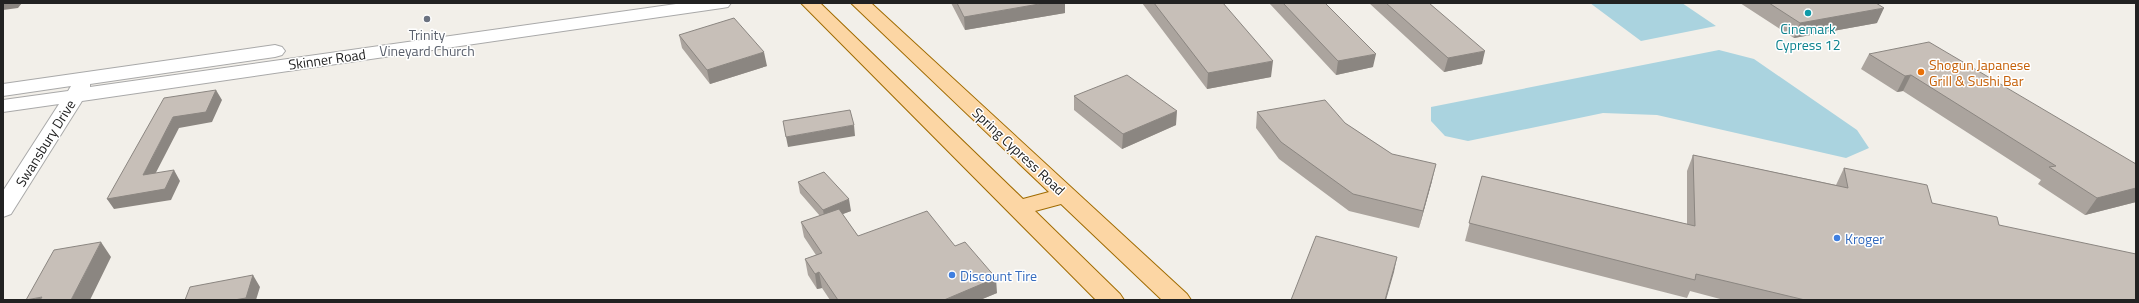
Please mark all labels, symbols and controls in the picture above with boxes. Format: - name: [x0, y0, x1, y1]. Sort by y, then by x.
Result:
- marker: Cinemark Cypress 12: [1803, 8, 1813, 18]
- marker: Trinity Vineyard Church: [422, 14, 432, 24]
- place label: Cinemark Cypress 12: [1775, 18, 1841, 55]
- place label: Trinity Vineyard Church: [379, 24, 475, 61]
- street label: Skinner Road: [287, 43, 367, 75]
- place label: Shogun Japanese Grill & Sushi Bar: [1929, 54, 2030, 91]
- marker: Shogun Japanese Grill & Sushi Bar: [1916, 67, 1926, 77]
- street label: Swansbury Drive: [10, 95, 80, 191]
- street label: Spring Cypress Road: [968, 102, 1070, 200]
- place label: Kroger: [1845, 228, 1884, 249]
- marker: Kroger: [1832, 233, 1842, 243]
- place label: Discount Tire: [960, 265, 1037, 286]
- marker: Discount Tire: [947, 270, 957, 280]

